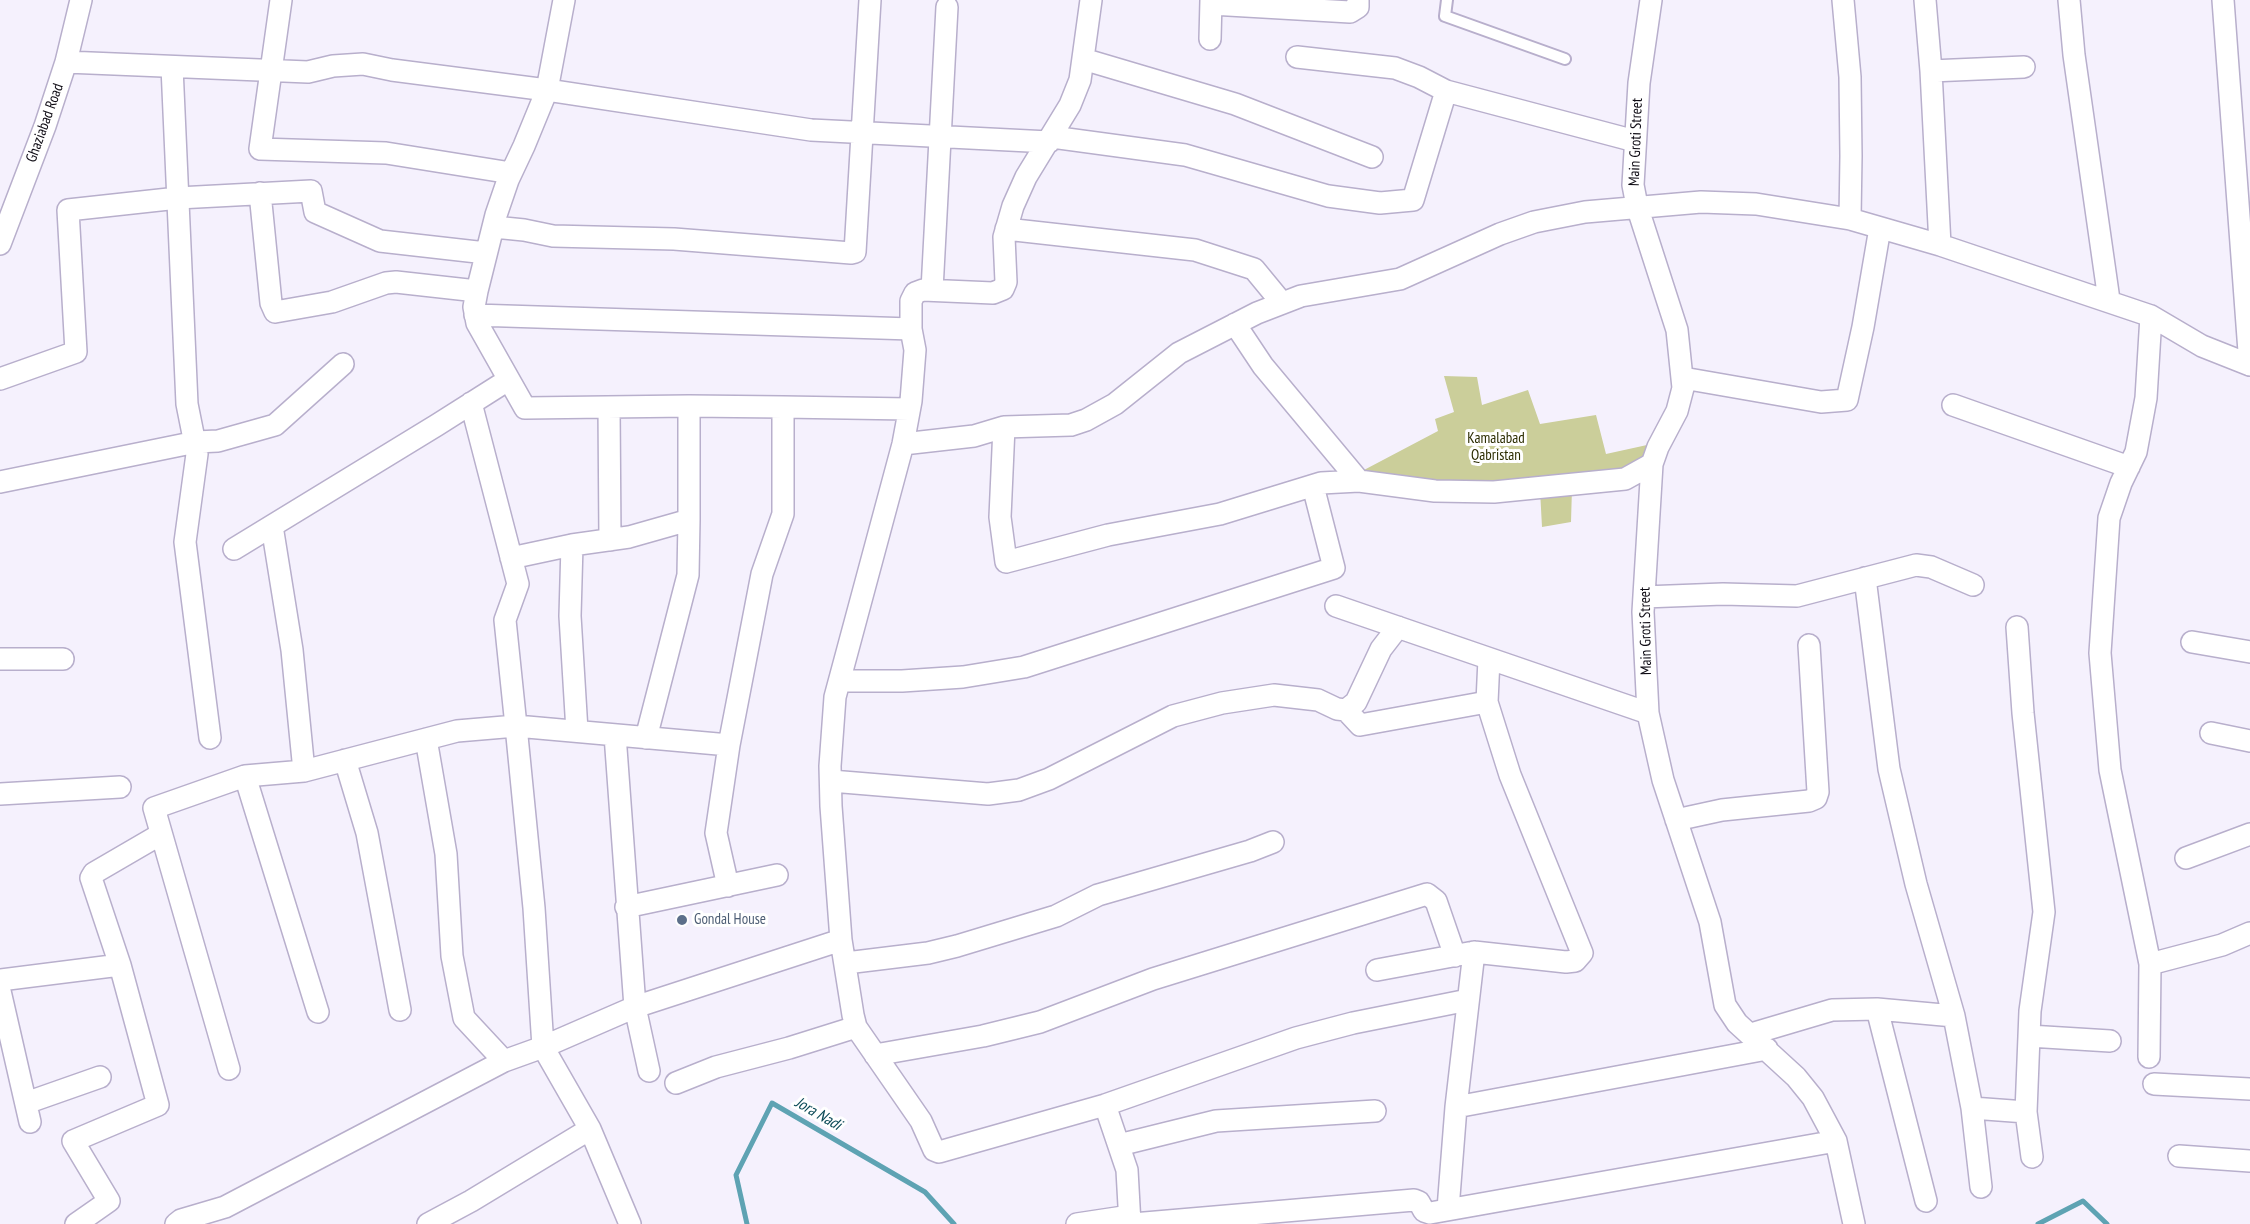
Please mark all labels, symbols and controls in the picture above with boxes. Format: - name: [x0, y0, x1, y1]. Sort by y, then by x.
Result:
- street label: Ghaziabad Road: [22, 81, 68, 165]
- street label: Main Groti Street: [1625, 98, 1647, 186]
- park label: Kamalabad Qabristan: [1467, 430, 1525, 465]
- street label: Main Groti Street: [1636, 587, 1656, 675]
- place label: Gondal House: [694, 911, 766, 929]
- marker: Gondal House: [675, 913, 689, 927]
- water label: Jora Nadi: [791, 1093, 845, 1135]

